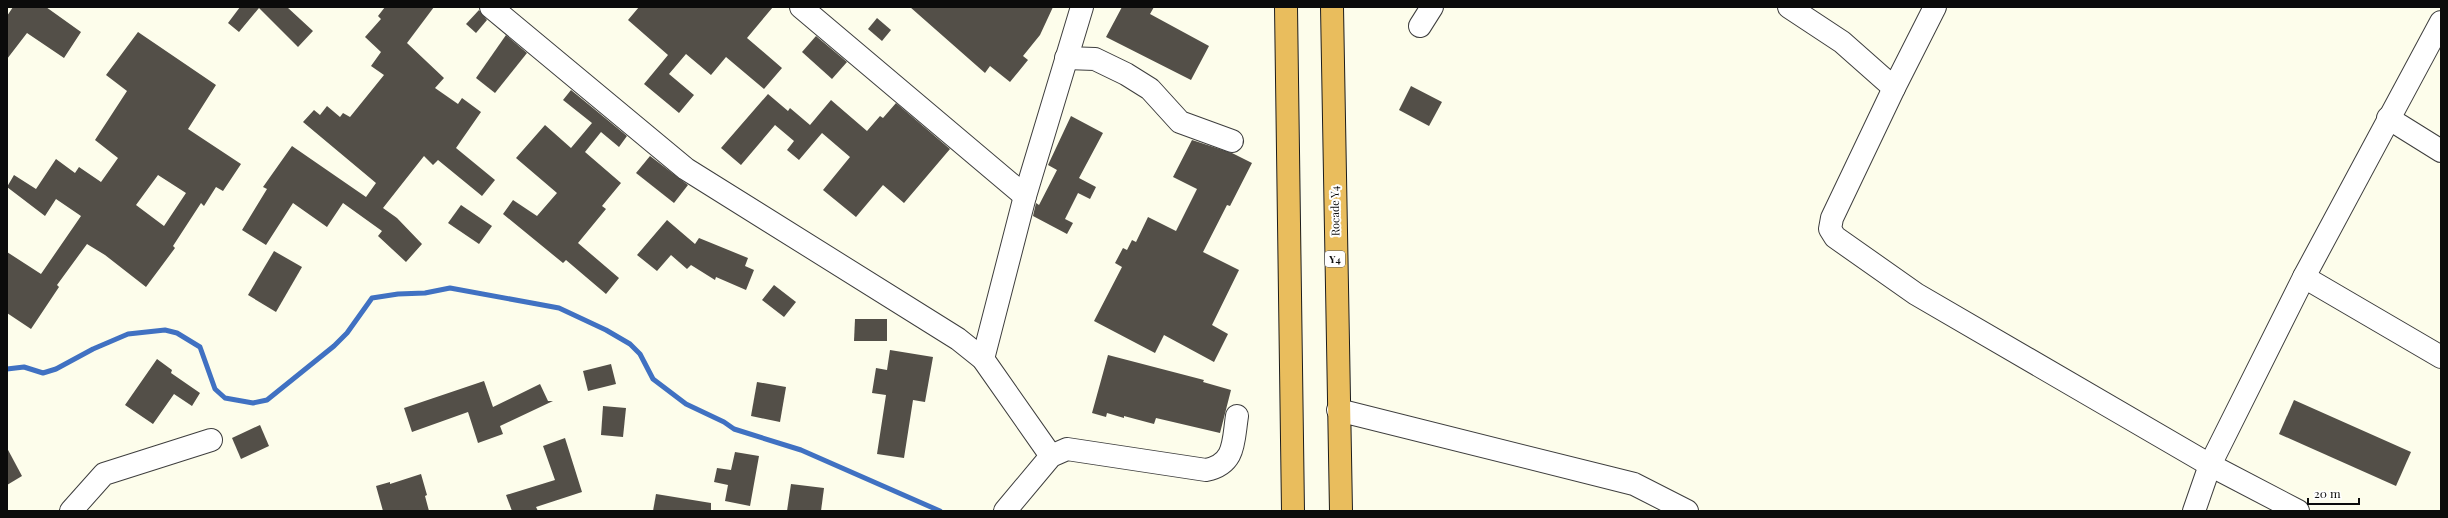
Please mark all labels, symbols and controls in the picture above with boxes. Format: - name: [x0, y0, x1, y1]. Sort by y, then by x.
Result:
- street label: Rocade Y4: [1327, 185, 1342, 236]
- road number: Y4: [1325, 251, 1345, 267]
- scale bar: [2308, 480, 2359, 506]
- text: 20 m: [2314, 485, 2341, 501]

